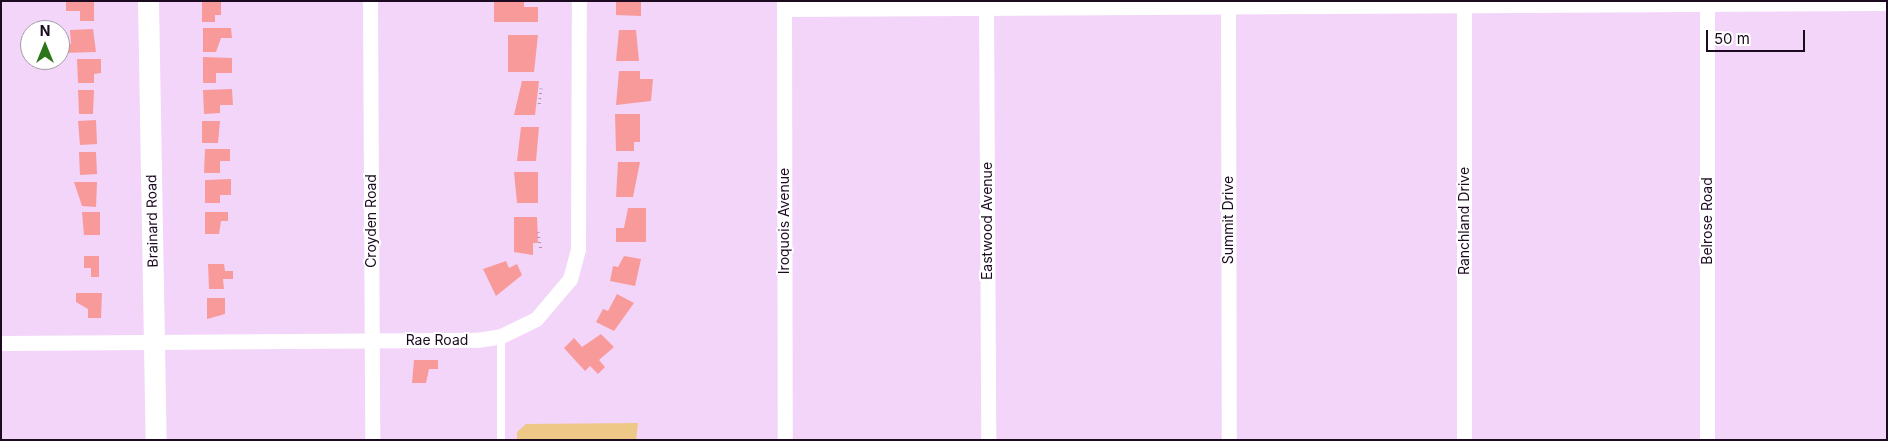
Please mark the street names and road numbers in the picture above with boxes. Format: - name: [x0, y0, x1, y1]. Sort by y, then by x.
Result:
- street label: Eastwood Avenue: [979, 162, 995, 280]
- street label: Ranchland Drive: [1456, 167, 1472, 275]
- street label: Iroquois Avenue: [776, 168, 792, 274]
- street label: Brainard Road: [143, 174, 161, 268]
- street label: Croyden Road: [363, 174, 379, 268]
- street label: Summit Drive: [1220, 176, 1236, 264]
- street label: Belrose Road: [1699, 177, 1715, 265]
- street label: Rae Road: [406, 332, 468, 348]

